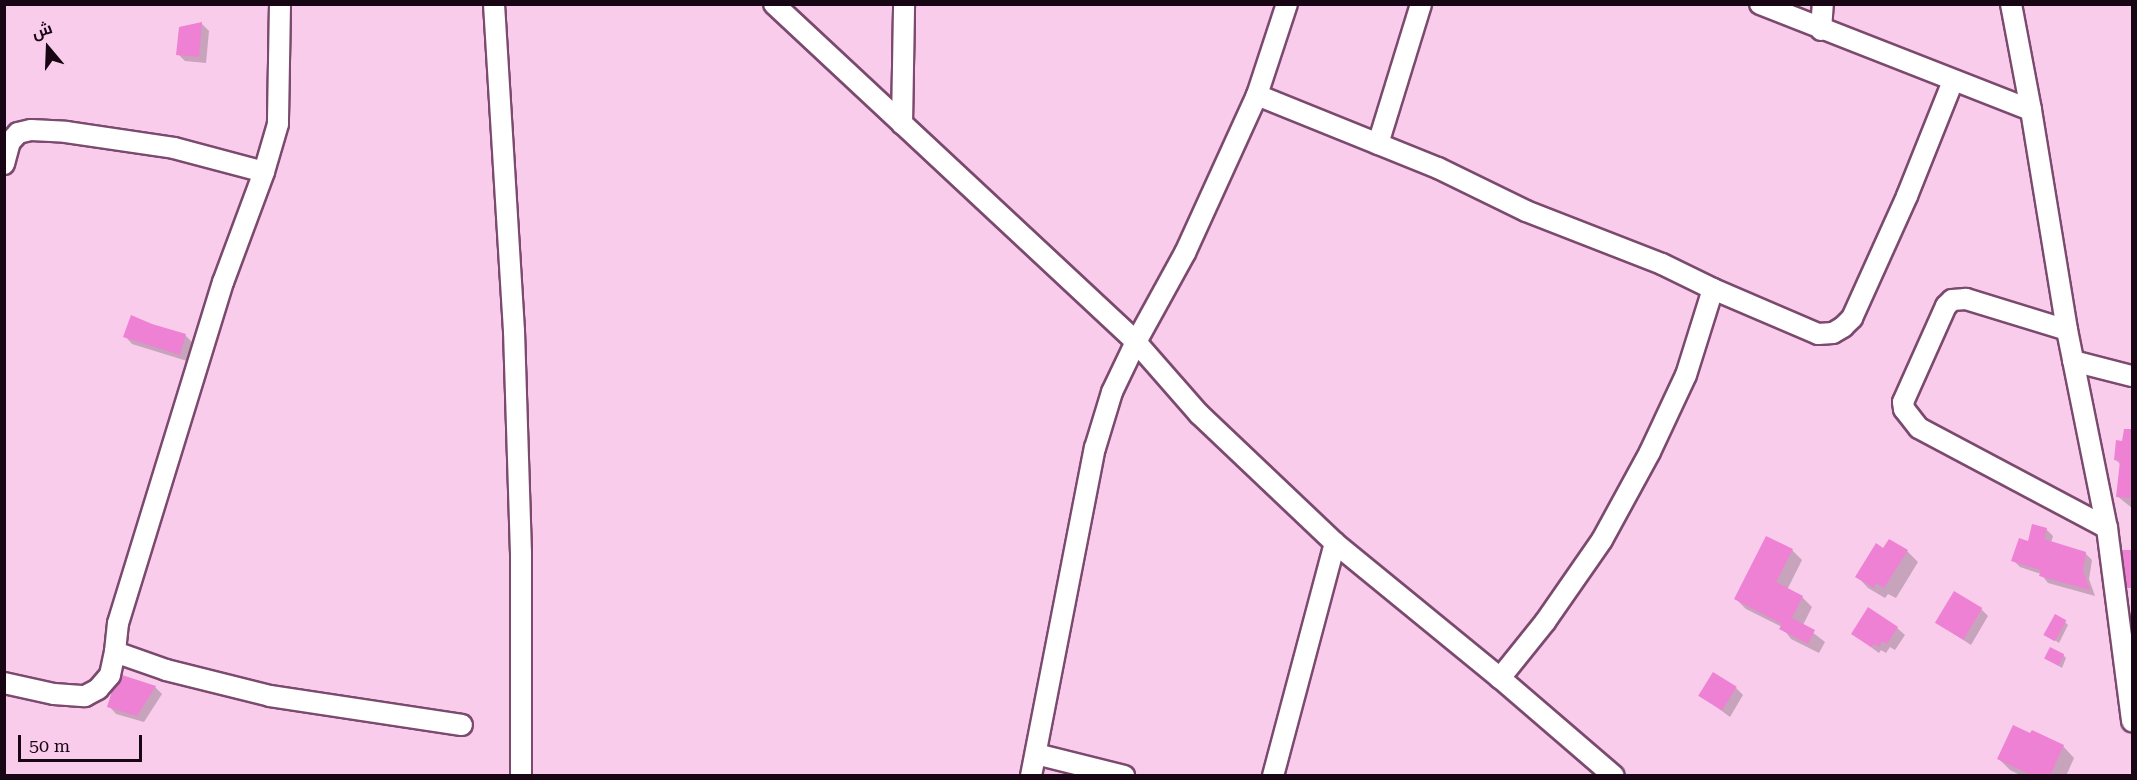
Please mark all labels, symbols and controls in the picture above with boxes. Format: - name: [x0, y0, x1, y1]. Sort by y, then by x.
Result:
- north arrow: [18, 18, 78, 78]
- text: ش: [29, 18, 55, 43]
- scale bar: [21, 723, 146, 761]
- text: 50 m: [29, 735, 70, 756]

